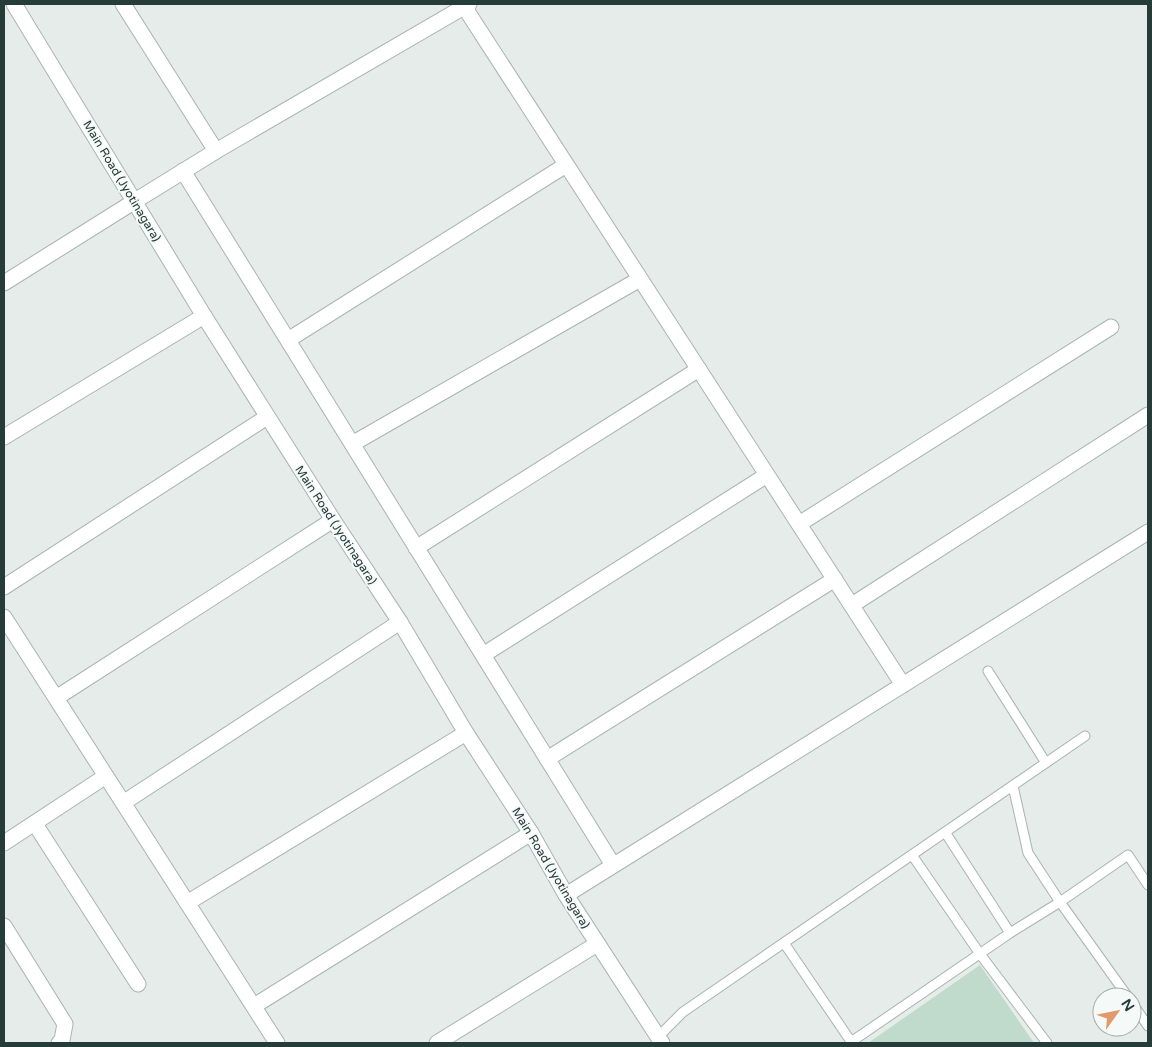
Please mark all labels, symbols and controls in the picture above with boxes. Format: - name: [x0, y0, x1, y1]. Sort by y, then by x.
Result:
- street label: Main Road (Jyotinagara): [80, 118, 164, 244]
- street label: Main Road (Jyotinagara): [292, 463, 380, 587]
- street label: Main Road (Jyotinagara): [509, 805, 593, 931]
- north arrow: [1092, 987, 1142, 1037]
- text: N: [1117, 996, 1138, 1015]

